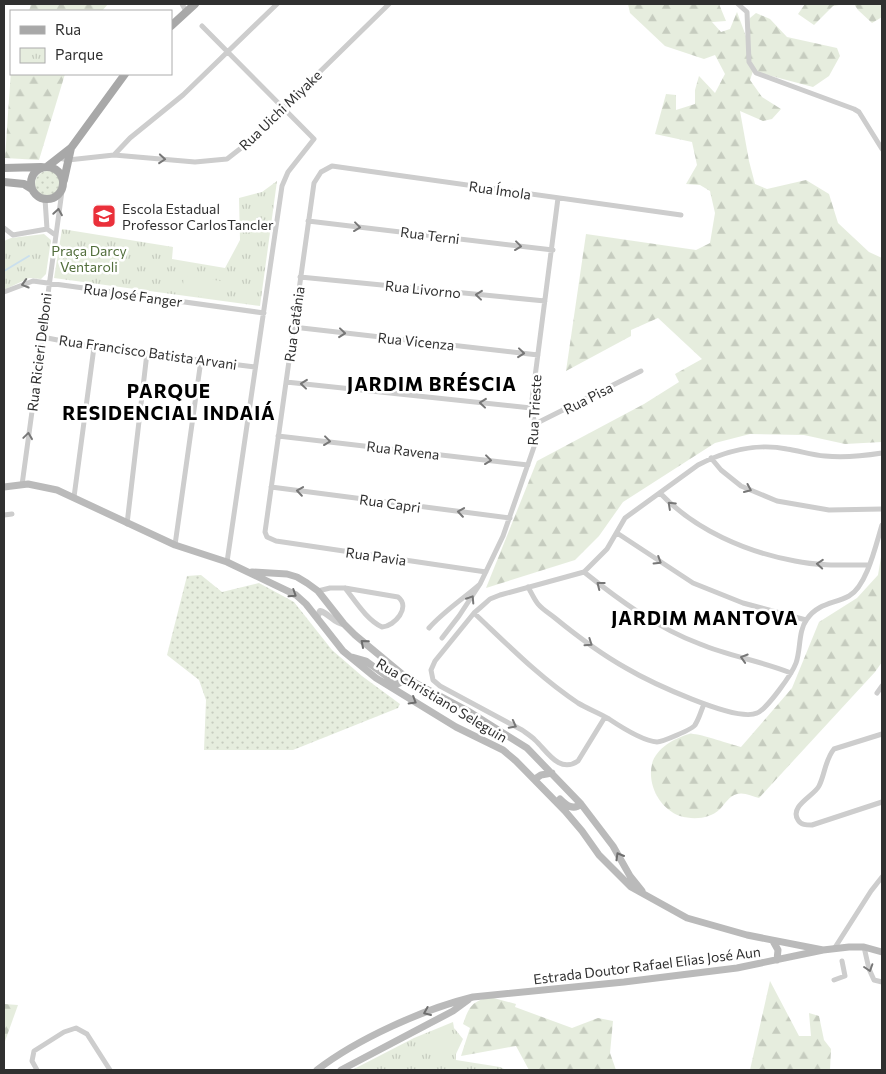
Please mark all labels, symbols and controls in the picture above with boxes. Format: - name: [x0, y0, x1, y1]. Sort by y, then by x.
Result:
- legend: [10, 10, 172, 75]
- text: Rua: [55, 20, 81, 38]
- text: Parque: [55, 45, 103, 63]
- street label: Rua Uichi Miyake: [235, 66, 325, 154]
- one-way arrow: [158, 153, 166, 164]
- street label: Rua Ímola: [468, 177, 532, 203]
- place label: Escola Estadual Professor CarlosTancler: [122, 200, 274, 233]
- school or university icon: Escola Estadual Professor CarlosTancler: [91, 203, 117, 229]
- one-way arrow: [52, 208, 63, 216]
- one-way arrow: [353, 221, 361, 232]
- street label: Rua Terni: [399, 223, 461, 247]
- one-way arrow: [514, 240, 522, 251]
- park label: Praça Darcy Ventaroli: [51, 242, 127, 275]
- street label: Rua Livorno: [384, 277, 462, 301]
- one-way arrow: [22, 278, 30, 288]
- street label: Rua José Fanger: [83, 280, 184, 310]
- street label: Rua Catânia: [280, 285, 308, 363]
- one-way arrow: [475, 290, 483, 301]
- street label: Rua Ricieri Delboni: [23, 292, 55, 412]
- one-way arrow: [338, 327, 346, 338]
- street label: Rua Vicenza: [377, 329, 455, 353]
- street label: Rua Francisco Batista Arvani: [58, 331, 238, 373]
- one-way arrow: [517, 347, 525, 358]
- district label: JARDIM BRÉSCIA: [347, 372, 517, 395]
- street label: Rua Trieste: [524, 374, 544, 446]
- street label: Rua Pisa: [560, 378, 616, 418]
- district label: PARQUE RESIDENCIAL INDAIÁ: [62, 379, 276, 424]
- one-way arrow: [300, 379, 308, 390]
- one-way arrow: [479, 398, 487, 409]
- one-way arrow: [22, 432, 33, 440]
- one-way arrow: [323, 435, 331, 446]
- street label: Rua Ravena: [366, 437, 440, 463]
- one-way arrow: [485, 454, 493, 465]
- one-way arrow: [743, 483, 752, 494]
- one-way arrow: [296, 486, 305, 496]
- street label: Rua Capri: [358, 490, 422, 516]
- one-way arrow: [668, 501, 677, 510]
- one-way arrow: [457, 507, 465, 518]
- street label: Rua Pavia: [345, 543, 407, 569]
- one-way arrow: [652, 554, 661, 564]
- one-way arrow: [815, 558, 823, 569]
- one-way arrow: [597, 582, 606, 591]
- one-way arrow: [287, 587, 296, 597]
- one-way arrow: [464, 595, 474, 604]
- district label: JARDIM MANTOVA: [611, 606, 799, 629]
- one-way arrow: [583, 637, 592, 647]
- one-way arrow: [360, 640, 369, 649]
- street label: Rua Christiano Seleguin: [374, 654, 510, 746]
- one-way arrow: [741, 654, 749, 664]
- one-way arrow: [407, 694, 416, 704]
- one-way arrow: [507, 719, 516, 729]
- one-way arrow: [615, 853, 625, 862]
- street label: Estrada Doutor Rafael Elias José Aun: [532, 943, 762, 987]
- one-way arrow: [864, 963, 874, 972]
- one-way arrow: [423, 1006, 432, 1017]

